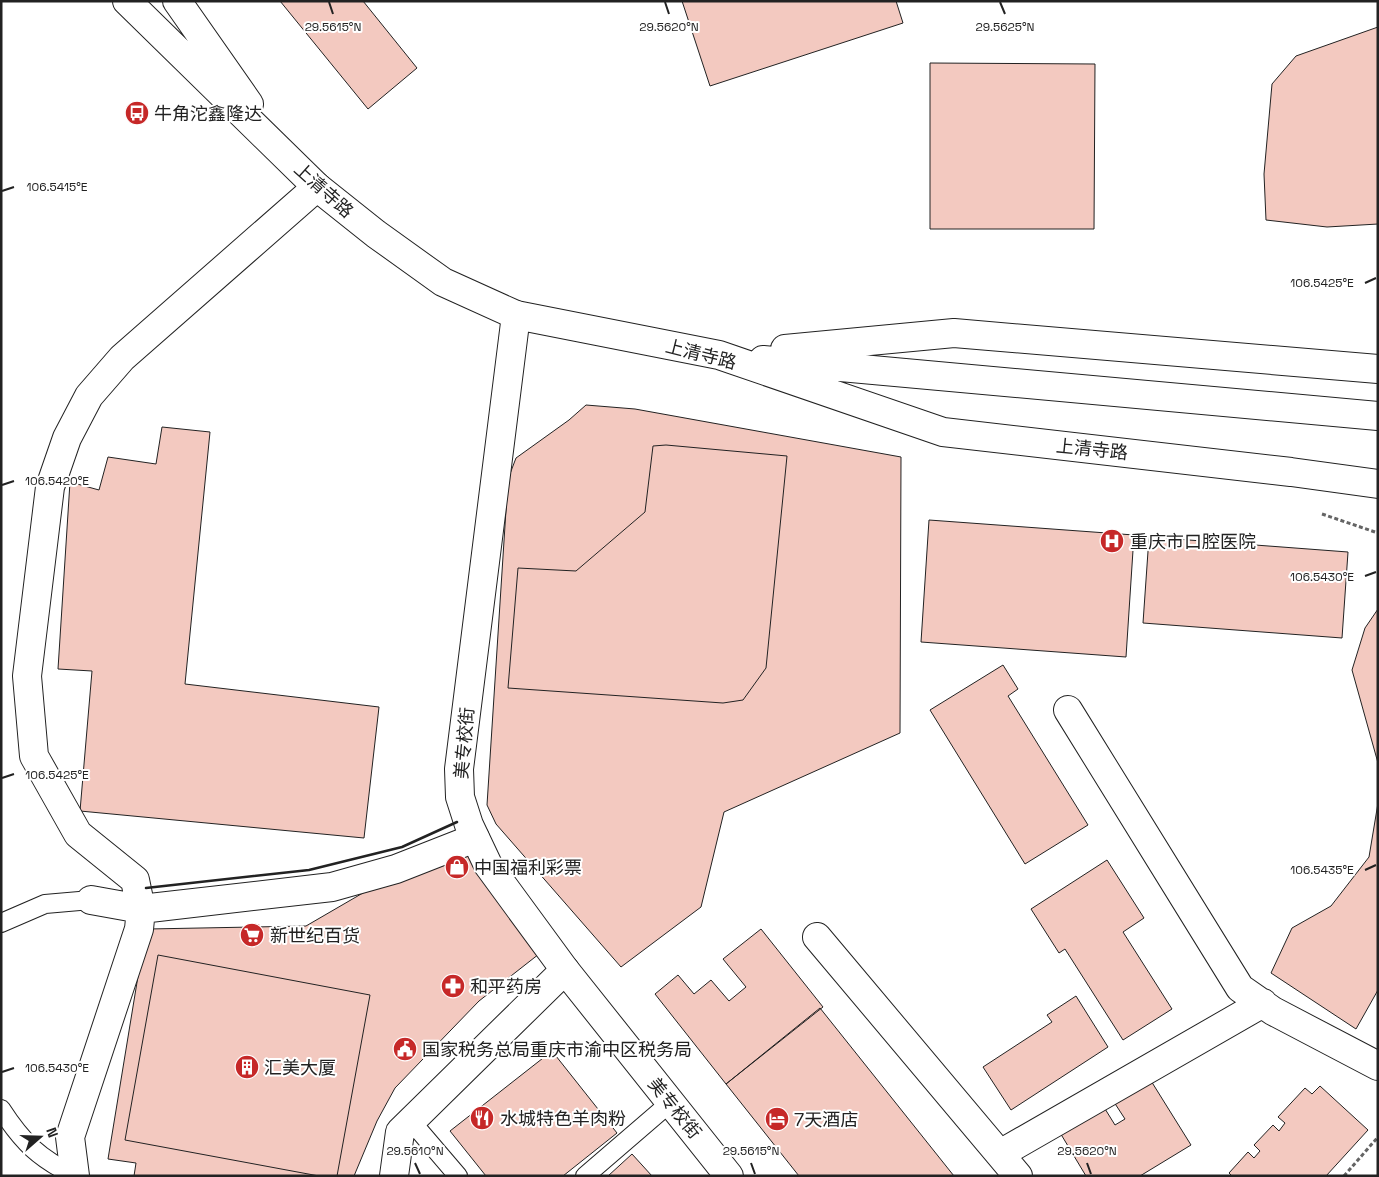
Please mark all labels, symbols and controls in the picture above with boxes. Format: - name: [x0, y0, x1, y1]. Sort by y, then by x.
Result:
- text: 29.5615°N: [305, 19, 361, 35]
- text: 29.5620°N: [639, 19, 699, 35]
- text: 29.5625°N: [976, 19, 1034, 35]
- bus stop icon: 牛角沱鑫隆达: [124, 100, 150, 126]
- place label: 牛角沱鑫隆达: [154, 102, 262, 125]
- street label: 上清寺路: [290, 157, 358, 223]
- text: 106.5415°E: [26, 179, 88, 195]
- text: 106.5425°E: [1290, 275, 1354, 291]
- street label: 上清寺路: [663, 334, 739, 374]
- street label: 上清寺路: [1055, 434, 1129, 464]
- text: 106.5420°E: [25, 473, 89, 489]
- hospital icon: 重庆市口腔医院: [1099, 528, 1125, 554]
- place label: 重庆市口腔医院: [1130, 530, 1256, 553]
- text: 106.5430°E: [1290, 569, 1354, 585]
- street label: 美专校街: [449, 706, 479, 780]
- text: 106.5425°E: [25, 767, 89, 783]
- shop icon: 中国福利彩票: [444, 854, 470, 880]
- place label: 中国福利彩票: [474, 856, 582, 879]
- text: 106.5435°E: [1290, 862, 1354, 878]
- supermarket icon: 新世纪百货: [239, 922, 265, 948]
- place label: 新世纪百货: [270, 924, 360, 947]
- pharmacy icon: 和平药房: [440, 973, 466, 999]
- place label: 和平药房: [470, 975, 542, 998]
- public building icon: 国家税务总局重庆市渝中区税务局: [392, 1036, 418, 1062]
- place label: 国家税务总局重庆市渝中区税务局: [422, 1038, 692, 1061]
- building icon: 汇美大厦: [234, 1054, 260, 1080]
- place label: 汇美大厦: [264, 1056, 336, 1079]
- text: 106.5430°E: [25, 1060, 89, 1076]
- street label: 美专校街: [643, 1073, 707, 1143]
- restaurant icon: 水城特色羊肉粉: [469, 1105, 495, 1131]
- hotel icon: 7天酒店: [764, 1106, 790, 1132]
- place label: 水城特色羊肉粉: [500, 1107, 626, 1130]
- place label: 7天酒店: [794, 1108, 858, 1131]
- north arrow: [15, 1112, 65, 1162]
- text: N: [42, 1125, 62, 1140]
- text: 29.5610°N: [386, 1143, 444, 1159]
- text: 29.5615°N: [723, 1143, 779, 1159]
- text: 29.5620°N: [1057, 1143, 1117, 1159]

